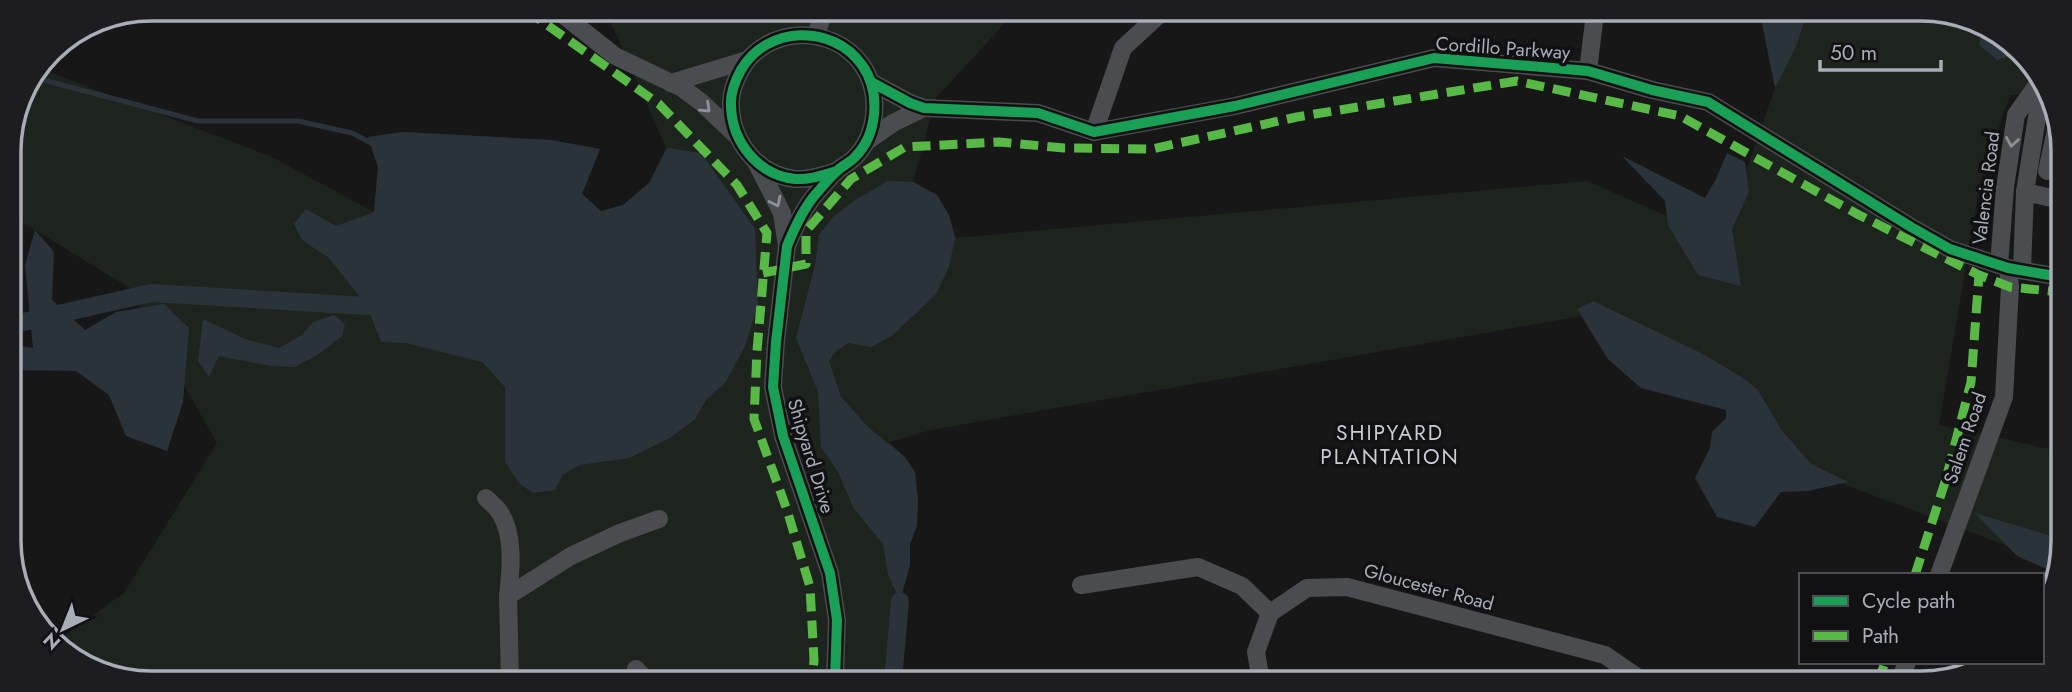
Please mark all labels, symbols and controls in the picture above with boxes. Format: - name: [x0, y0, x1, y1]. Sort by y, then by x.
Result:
- scale bar: [1820, 28, 1941, 72]
- street label: Cordillo Parkway: [1435, 30, 1572, 66]
- text: 50 m: [1830, 38, 1877, 68]
- one-way arrow: [698, 99, 711, 112]
- street label: Valencia Road: [1966, 130, 2006, 246]
- one-way arrow: [2005, 136, 2020, 148]
- one-way arrow: [768, 195, 782, 207]
- street label: Salem Road: [1937, 389, 1993, 487]
- street label: Shipyard Drive: [781, 395, 841, 517]
- district label: SHIPYARD PLANTATION: [1320, 418, 1460, 472]
- street label: Gloucester Road: [1361, 557, 1497, 617]
- legend: [1799, 573, 2044, 664]
- text: Cycle path: [1862, 586, 1955, 616]
- north arrow: [28, 594, 98, 664]
- text: Path: [1862, 621, 1899, 651]
- text: N: [37, 626, 66, 656]

